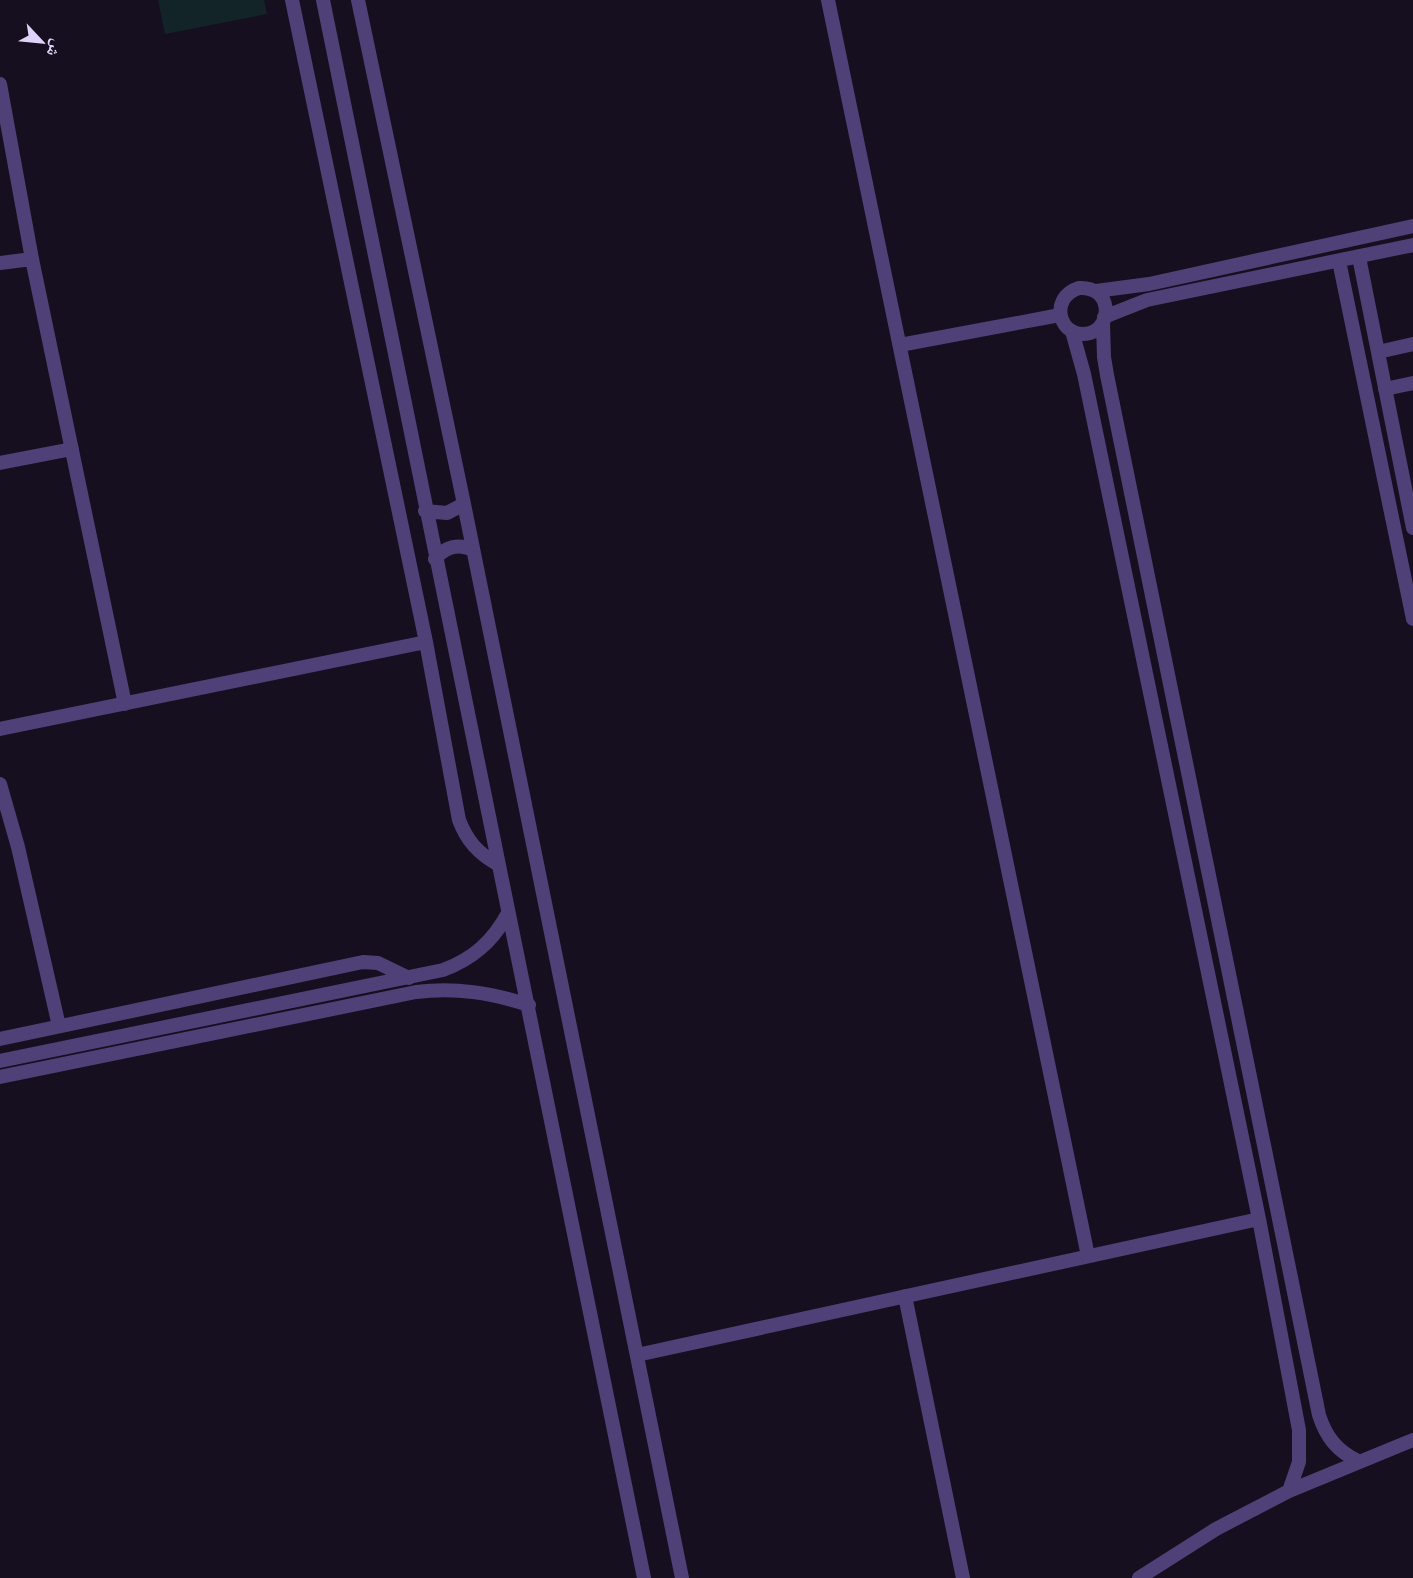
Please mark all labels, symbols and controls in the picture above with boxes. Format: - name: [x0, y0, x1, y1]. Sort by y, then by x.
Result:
- north arrow: [12, 12, 72, 72]
- text: ش: [43, 37, 68, 61]

